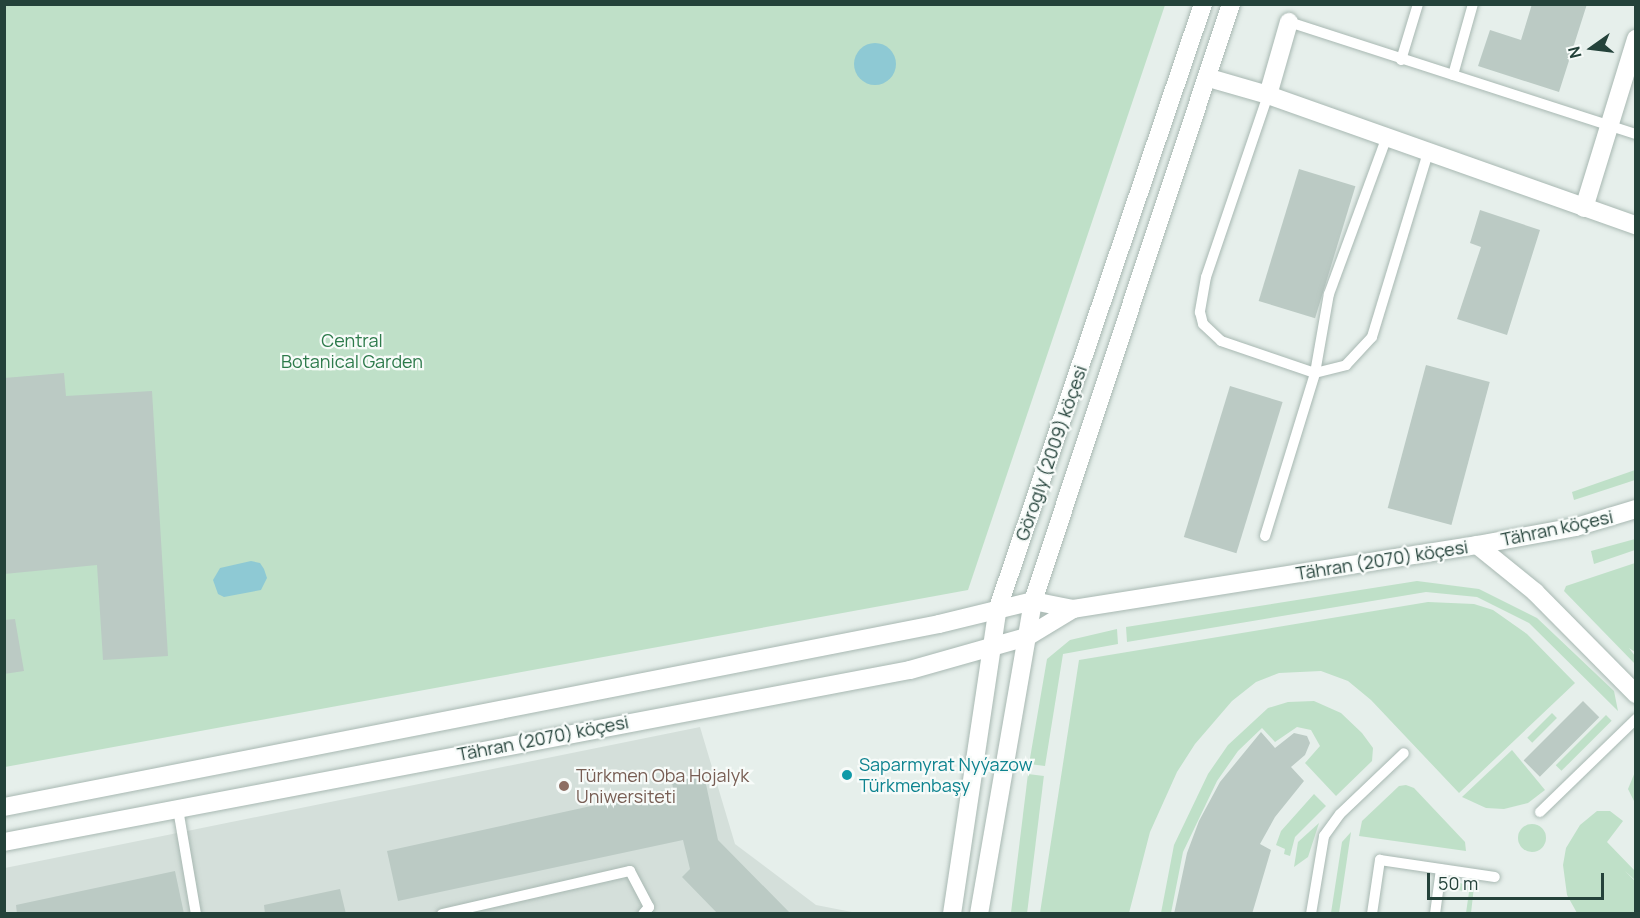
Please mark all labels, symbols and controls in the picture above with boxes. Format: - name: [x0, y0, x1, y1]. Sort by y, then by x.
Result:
- north arrow: [1562, 18, 1622, 78]
- text: N: [1562, 44, 1587, 61]
- park label: Central Botanical Garden: [281, 330, 423, 372]
- street label: Görogly (2009) köçesi: [1011, 363, 1091, 543]
- street label: Tähran köçesi: [1499, 506, 1615, 550]
- street label: Tähran (2070) köçesi: [1294, 536, 1470, 584]
- street label: Tähran (2070) köçesi: [456, 711, 630, 765]
- place label: Saparmyrat Nyýazow Türkmenbaşy: [859, 754, 1032, 796]
- place label: Türkmen Oba Hojalyk Uniwersiteti: [576, 765, 749, 808]
- marker: Saparmyrat Nyýazow Türkmenbaşy: [840, 768, 854, 782]
- marker: Türkmen Oba Hojalyk Uniwersiteti: [557, 779, 571, 793]
- scale bar: [1430, 861, 1607, 899]
- text: 50 m: [1438, 871, 1478, 895]

